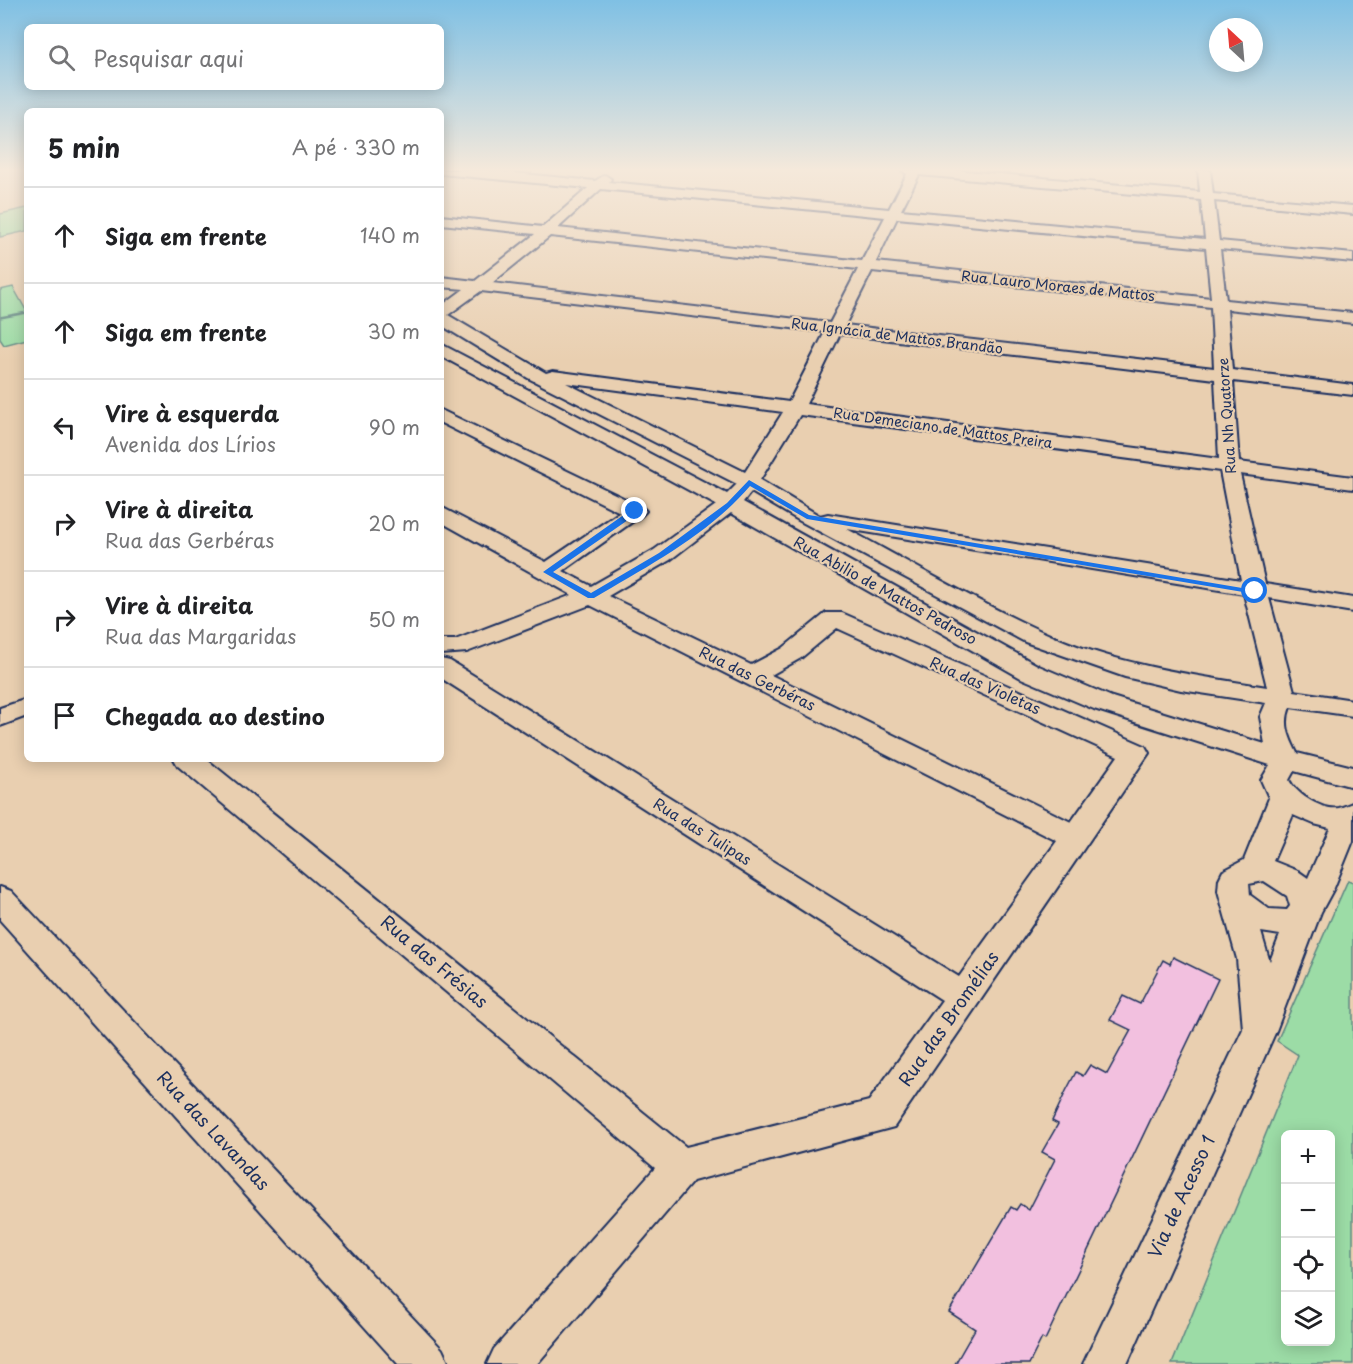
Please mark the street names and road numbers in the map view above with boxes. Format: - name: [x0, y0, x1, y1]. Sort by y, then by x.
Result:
- street label: Rua Lauro Moraes de Mattos: [960, 265, 1156, 306]
- street label: Rua Ignácia de Mattos Brandão: [790, 312, 1004, 359]
- street label: Rua Nh Quatorze: [1212, 357, 1241, 475]
- street label: Rua Demeciano de Mattos Preira: [832, 402, 1054, 453]
- street label: Rua Abilio de Mattos Pedroso: [790, 530, 982, 650]
- street label: Rua das Gerbéras: [696, 639, 820, 716]
- street label: Rua das Violetas: [927, 650, 1045, 719]
- street label: Rua das Tulipas: [649, 791, 756, 870]
- street label: Rua das Frésias: [375, 908, 495, 1014]
- street label: Rua das Bromélias: [891, 945, 1005, 1091]
- street label: Rua das Lavandas: [151, 1064, 277, 1196]
- street label: Via de Acesso 1: [1140, 1130, 1221, 1262]

